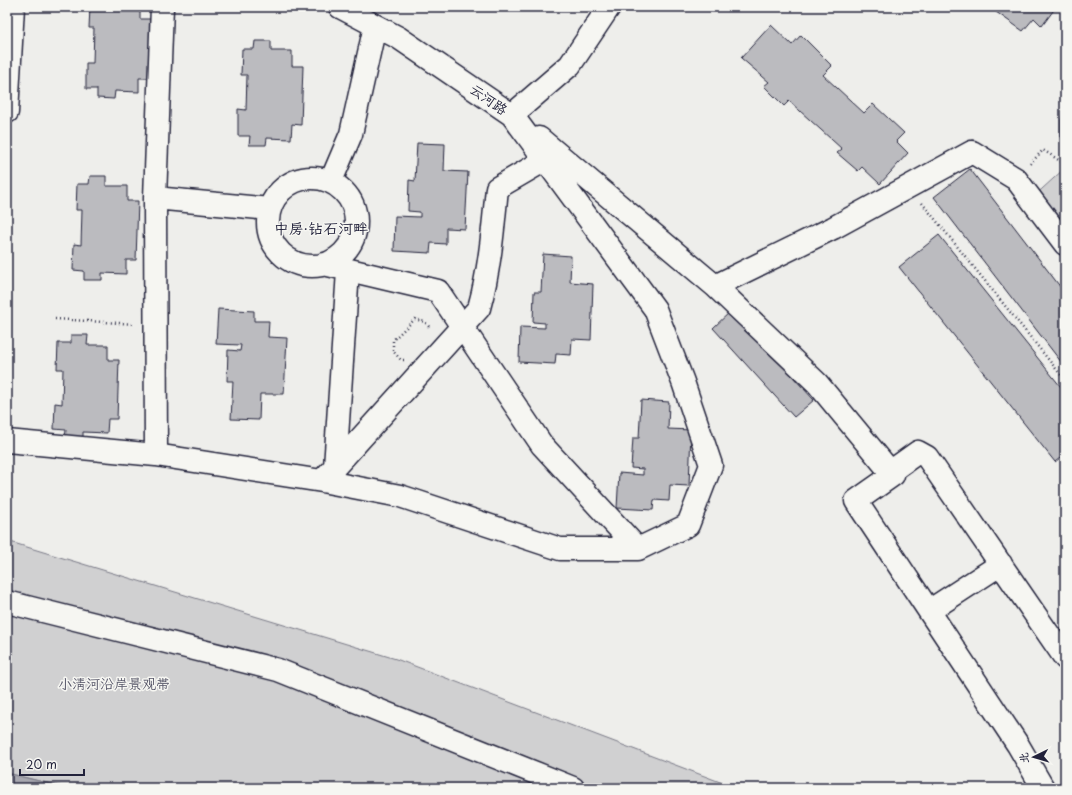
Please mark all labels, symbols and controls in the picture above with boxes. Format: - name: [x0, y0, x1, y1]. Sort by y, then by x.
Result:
- street label: 云河路: [466, 78, 512, 120]
- district label: 中房·钻石河畔: [274, 216, 368, 239]
- park label: 小清河沿岸景观带: [58, 673, 170, 694]
- north arrow: [1014, 737, 1054, 777]
- scale bar: [20, 751, 84, 777]
- text: 北: [1015, 752, 1032, 764]
- text: 20 m: [26, 755, 57, 773]

